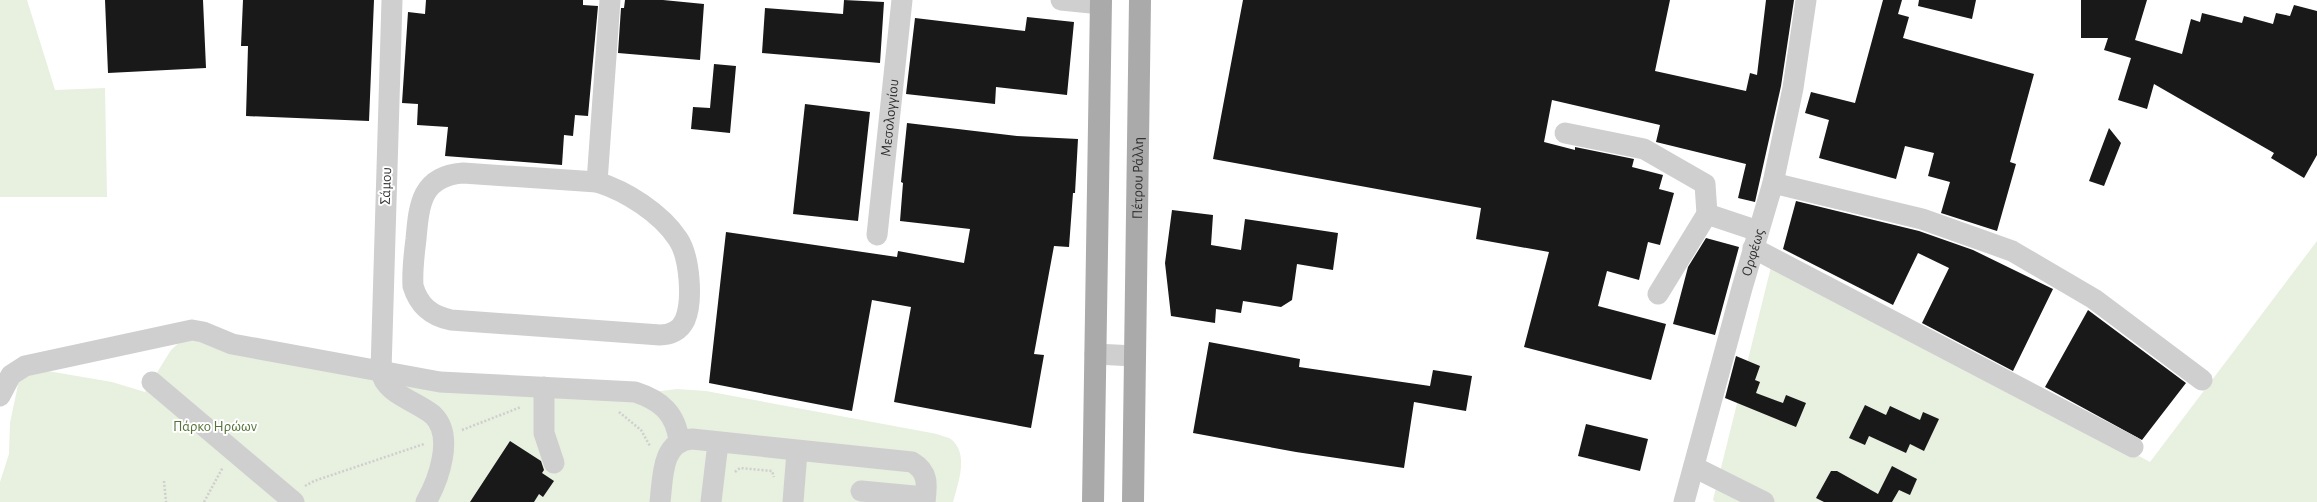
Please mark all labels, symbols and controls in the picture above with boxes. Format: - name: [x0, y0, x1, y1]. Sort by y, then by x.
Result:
- street label: Μεσολογγίου: [878, 78, 901, 157]
- street label: Πέτρου Ράλλη: [1129, 137, 1146, 219]
- street label: Σάμου: [378, 167, 394, 205]
- street label: Ορφέως: [1738, 227, 1767, 278]
- park label: Πάρκο Ηρώων: [173, 419, 257, 434]

